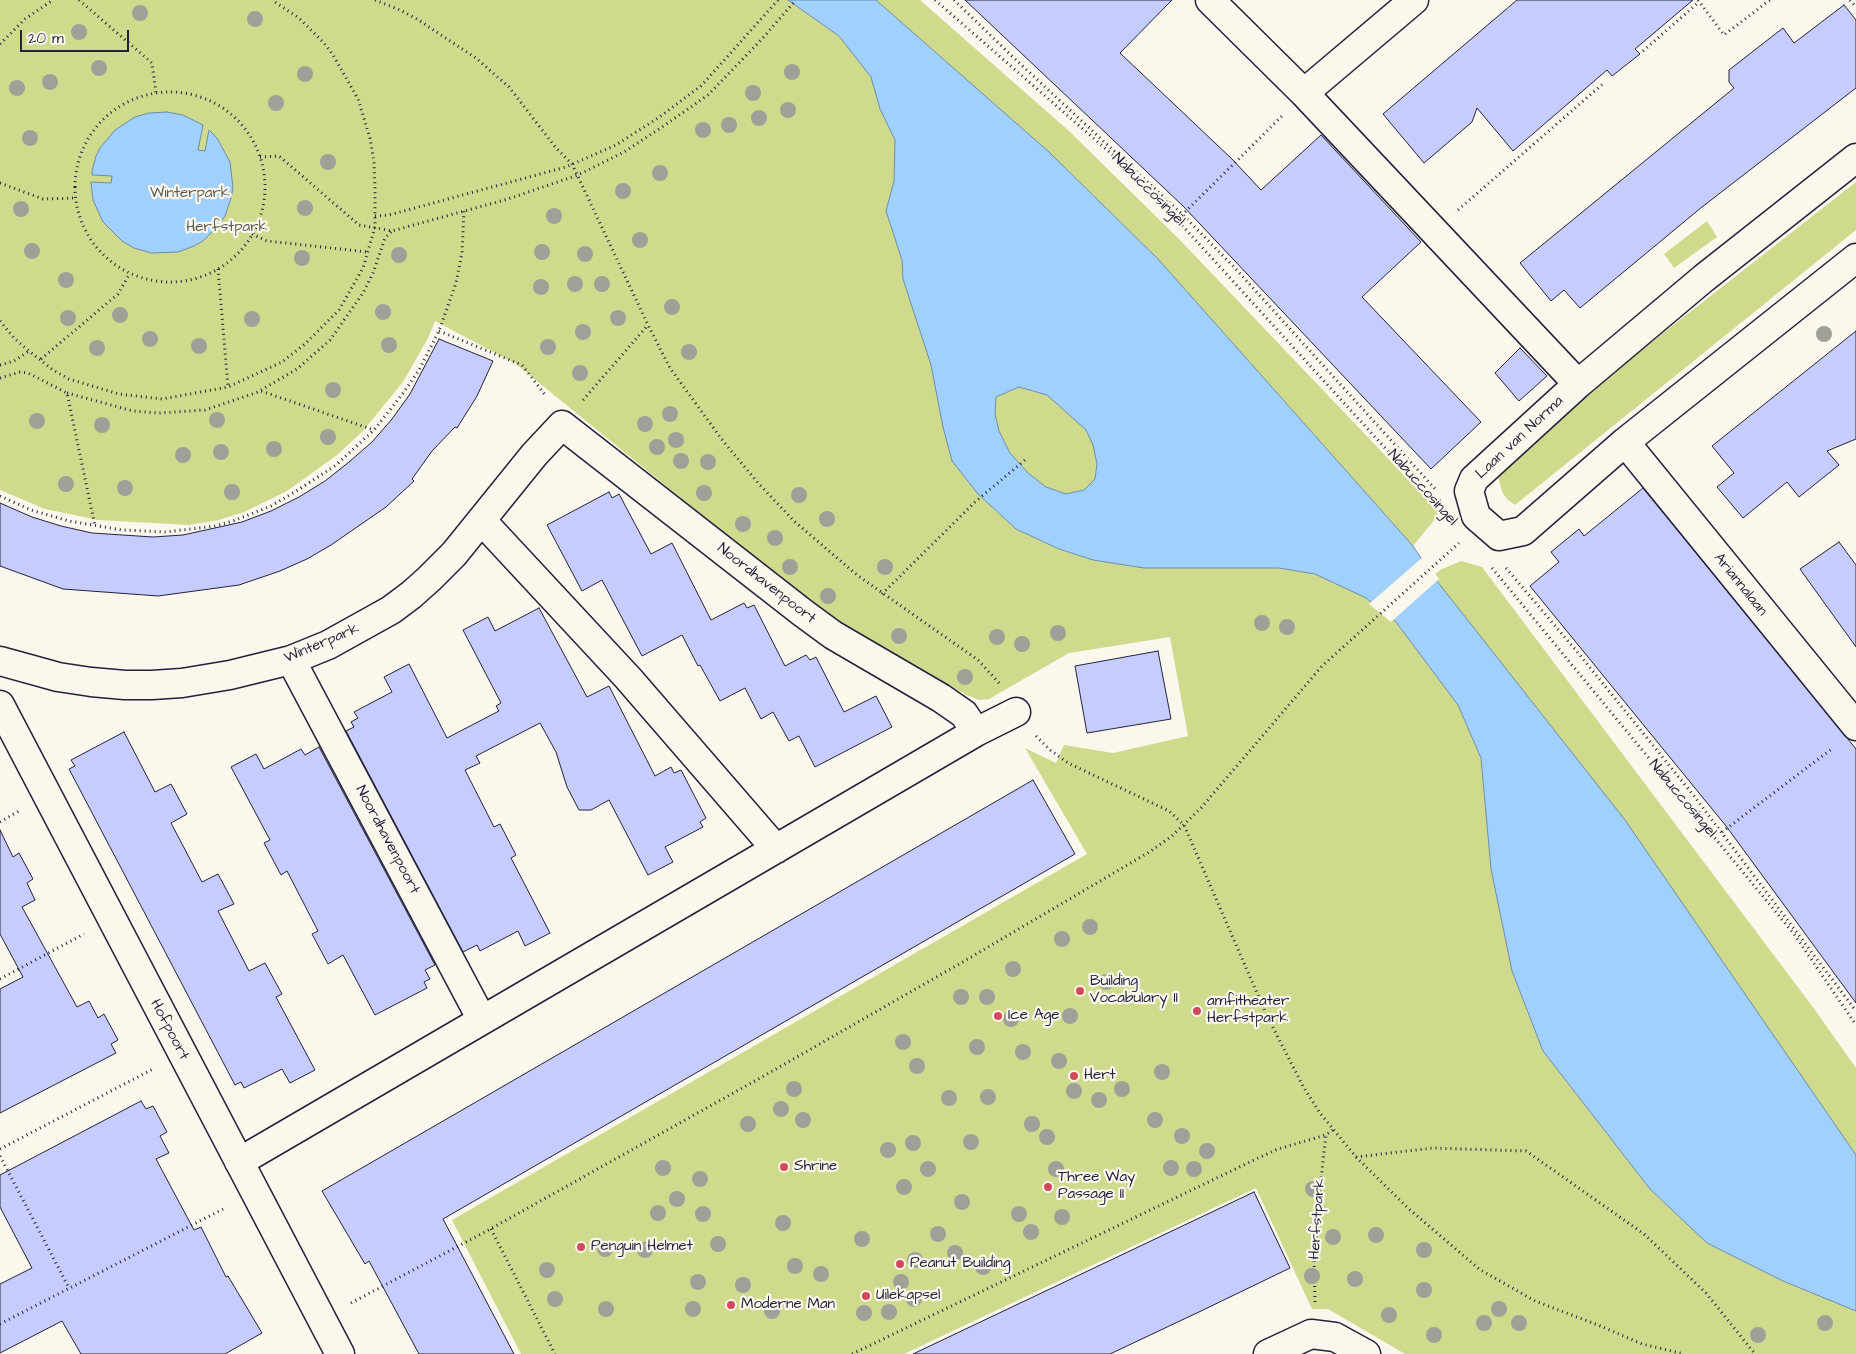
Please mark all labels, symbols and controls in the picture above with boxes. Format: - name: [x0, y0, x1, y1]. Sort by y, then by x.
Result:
- scale bar: [22, 20, 131, 52]
- text: 20 m: [28, 28, 64, 49]
- street label: Nabuccosingel: [1108, 150, 1188, 230]
- park label: Winterpark: [150, 185, 230, 203]
- park label: Herfstpark: [186, 219, 268, 237]
- street label: Laan van Norma: [1472, 393, 1568, 483]
- street label: Nabuccosingel: [1383, 446, 1461, 530]
- street label: Noordhavenpoort: [713, 540, 819, 628]
- street label: Ariannalaan: [1709, 550, 1771, 620]
- street label: Winterpark: [282, 620, 362, 668]
- street label: Nabuccosingel: [1644, 756, 1720, 842]
- street label: Noordhavenpoort: [351, 783, 423, 897]
- place label: Building Vocabulary II: [1090, 973, 1178, 1008]
- marker: Building Vocabulary II: [1074, 985, 1086, 997]
- place label: amfitheater Herfstpark: [1207, 993, 1289, 1028]
- street label: Hofpoort: [146, 997, 192, 1063]
- marker: amfitheater Herfstpark: [1191, 1005, 1203, 1017]
- place label: Ice Age: [1008, 1007, 1059, 1025]
- marker: Ice Age: [992, 1010, 1004, 1022]
- place label: Hert: [1084, 1067, 1116, 1085]
- marker: Hert: [1068, 1070, 1080, 1082]
- place label: Shrine: [794, 1158, 837, 1176]
- marker: Shrine: [778, 1161, 790, 1173]
- place label: Three Way Passage II: [1058, 1169, 1135, 1204]
- street label: Herfstpark: [1306, 1178, 1330, 1260]
- marker: Three Way Passage II: [1042, 1181, 1054, 1193]
- place label: Penguin Helmet: [591, 1238, 693, 1256]
- marker: Penguin Helmet: [575, 1241, 587, 1253]
- place label: Peanut Building: [910, 1255, 1011, 1273]
- marker: Peanut Building: [894, 1258, 906, 1270]
- place label: Uilekapsel: [876, 1287, 940, 1305]
- marker: Uilekapsel: [860, 1290, 872, 1302]
- place label: Moderne Man: [741, 1296, 835, 1314]
- marker: Moderne Man: [725, 1299, 737, 1311]

